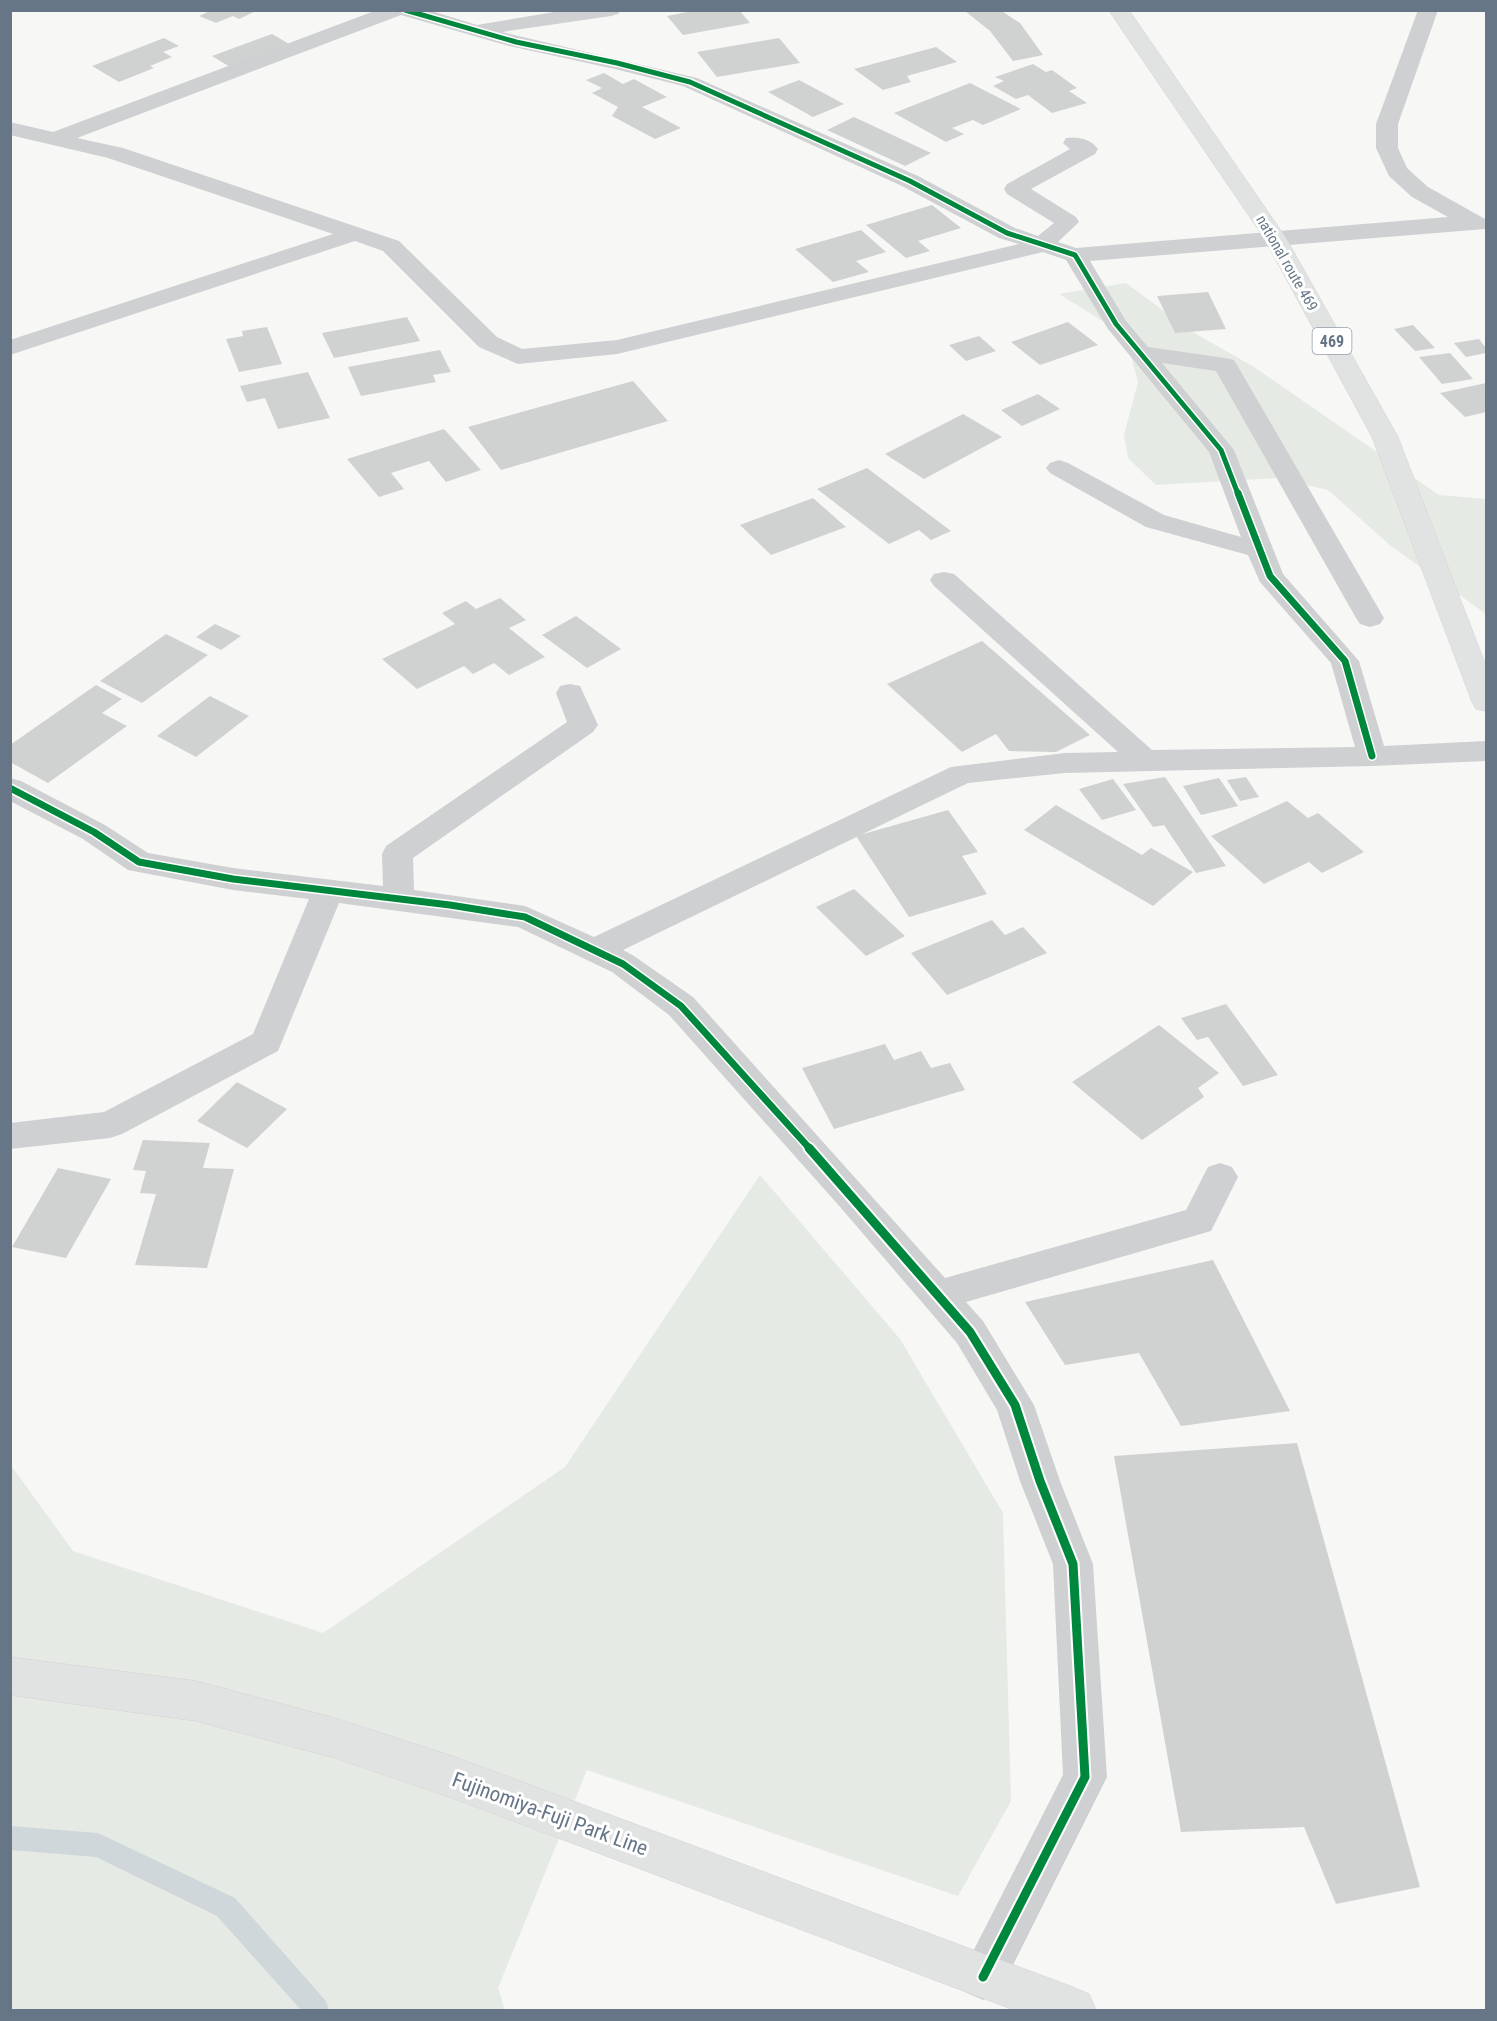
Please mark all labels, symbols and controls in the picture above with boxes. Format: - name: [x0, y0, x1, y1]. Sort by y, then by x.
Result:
- street label: national route 469: [1252, 212, 1322, 314]
- road number: 469: [1312, 328, 1352, 354]
- street label: Fujinomiya-Fuji Park Line: [449, 1767, 651, 1861]

